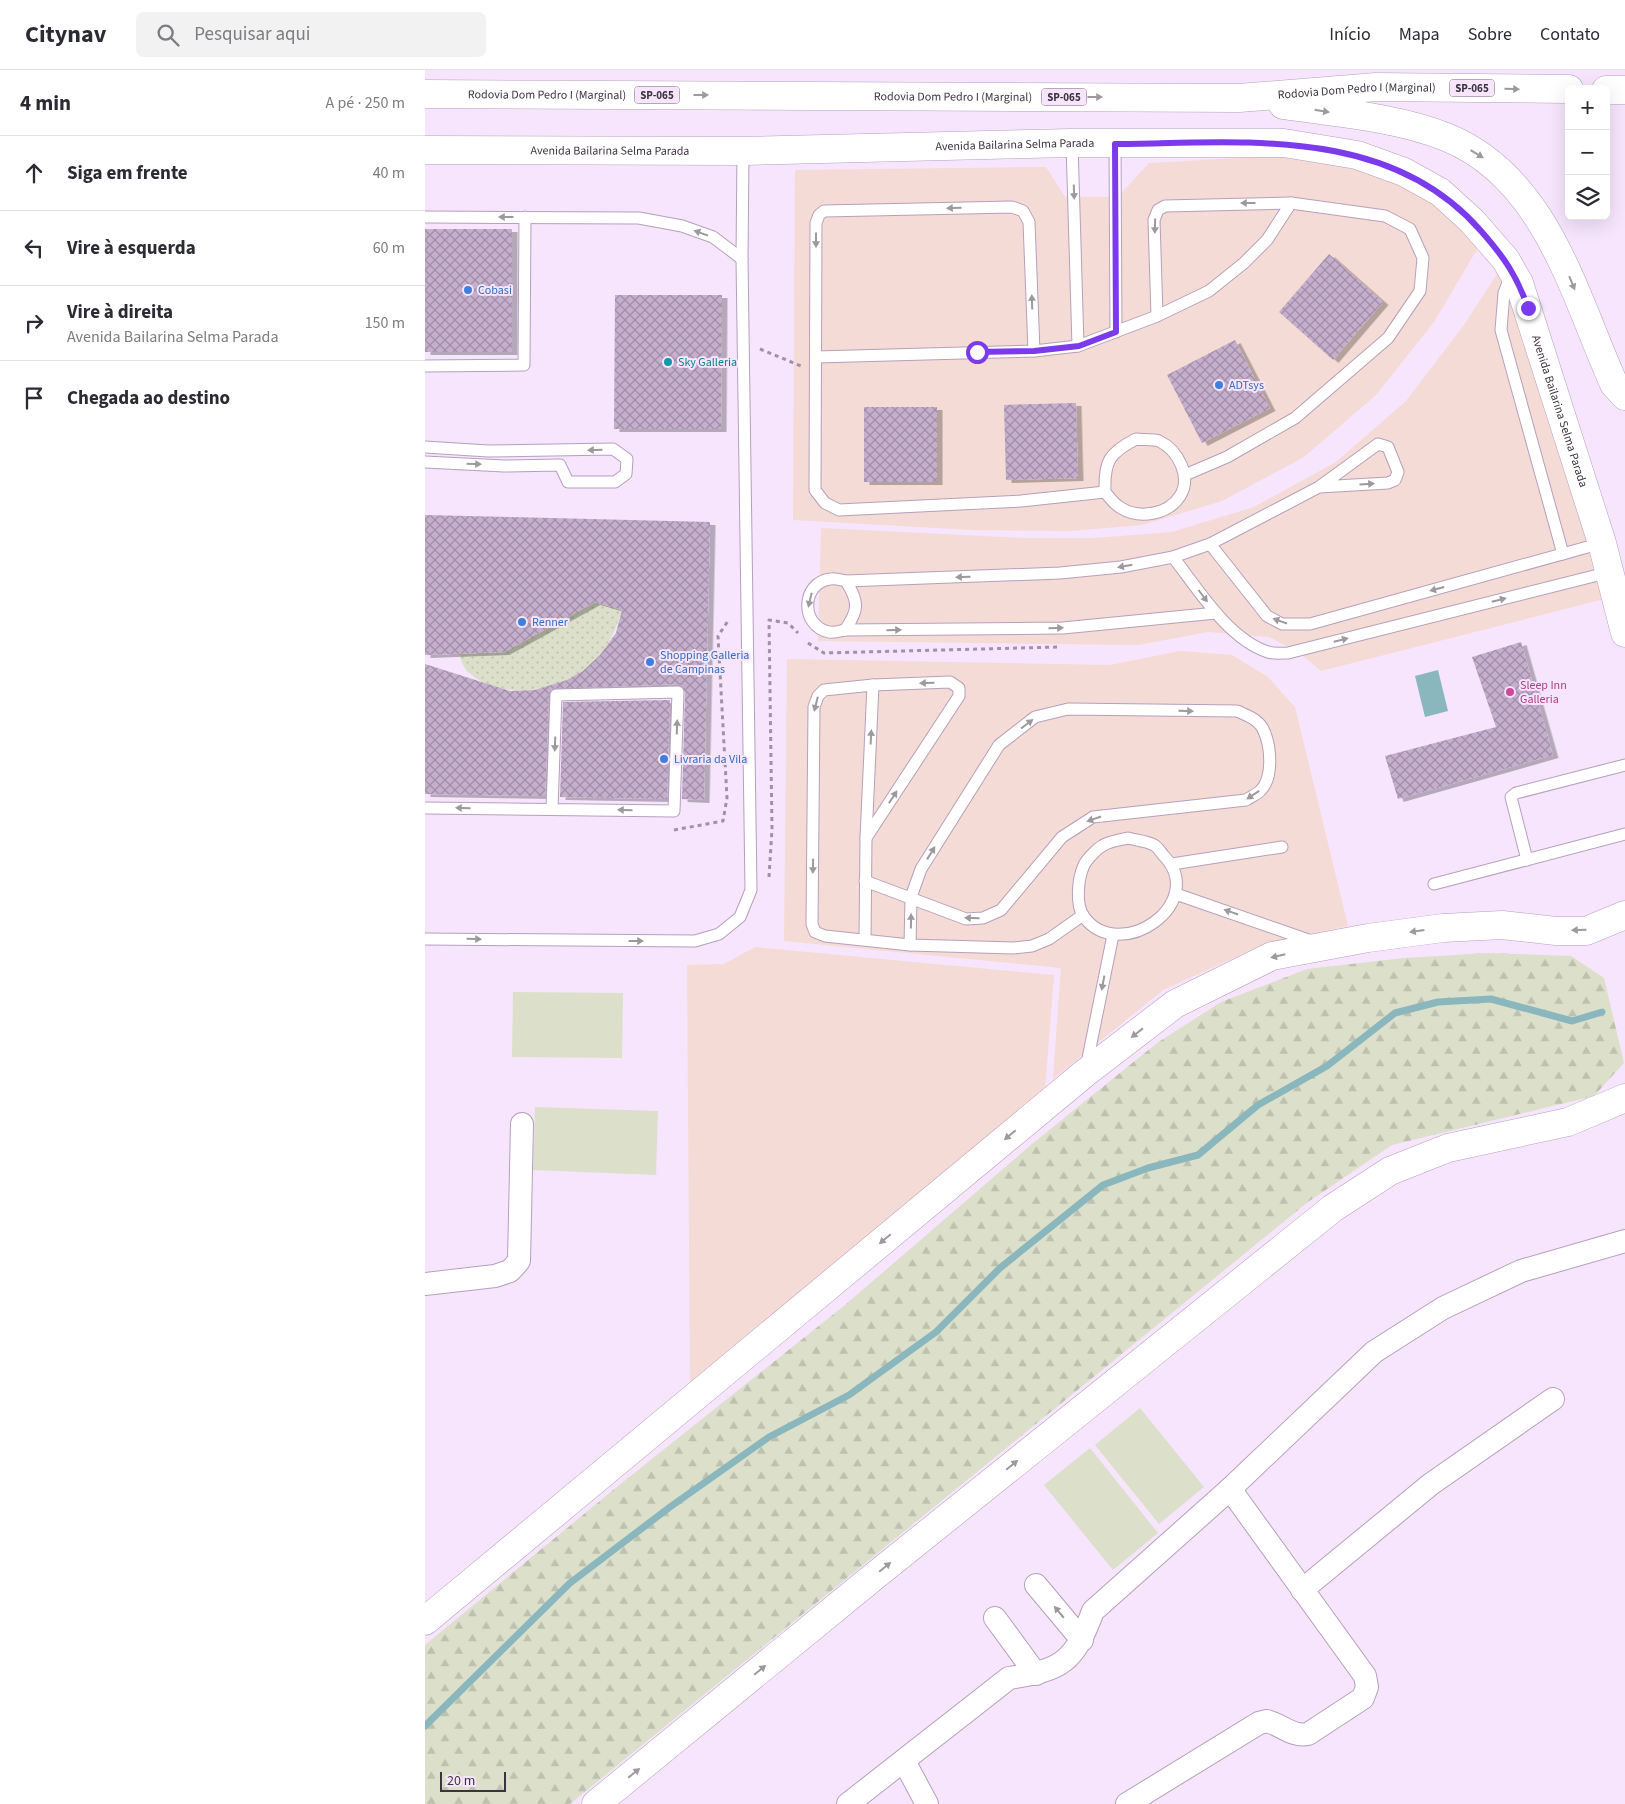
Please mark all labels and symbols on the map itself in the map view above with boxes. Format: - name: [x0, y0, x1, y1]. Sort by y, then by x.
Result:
- street label: Rodovia Dom Pedro I (Marginal): [1277, 79, 1436, 104]
- road number: SP-065: [1449, 80, 1495, 97]
- one-way arrow: [1504, 85, 1520, 93]
- street label: Rodovia Dom Pedro I (Marginal): [468, 86, 626, 104]
- road number: SP-065: [635, 86, 679, 104]
- street label: Rodovia Dom Pedro I (Marginal): [874, 88, 1032, 106]
- road number: SP-065: [1041, 88, 1087, 106]
- one-way arrow: [693, 91, 709, 99]
- one-way arrow: [1088, 93, 1104, 101]
- one-way arrow: [1314, 108, 1330, 116]
- street label: Avenida Bailarina Selma Parada: [935, 135, 1094, 155]
- street label: Avenida Bailarina Selma Parada: [531, 142, 689, 160]
- one-way arrow: [1471, 149, 1484, 158]
- one-way arrow: [1070, 184, 1078, 200]
- one-way arrow: [1240, 199, 1256, 207]
- one-way arrow: [946, 204, 962, 212]
- one-way arrow: [498, 213, 514, 221]
- one-way arrow: [1151, 219, 1159, 235]
- one-way arrow: [694, 229, 709, 236]
- one-way arrow: [812, 232, 820, 248]
- one-way arrow: [1568, 276, 1576, 290]
- place label: Cobasi: [478, 282, 512, 299]
- marker: Cobasi: [462, 284, 474, 296]
- one-way arrow: [1028, 294, 1036, 310]
- route end: [1517, 297, 1540, 320]
- street label: Avenida Bailarina Selma Parada: [1527, 333, 1592, 489]
- route start: [966, 341, 989, 364]
- place label: Sky Galleria: [678, 354, 737, 371]
- marker: Sky Galleria: [662, 356, 674, 368]
- place label: ADTsys: [1229, 377, 1264, 394]
- marker: ADTsys: [1213, 379, 1225, 391]
- one-way arrow: [587, 446, 603, 454]
- one-way arrow: [466, 461, 482, 469]
- one-way arrow: [1360, 480, 1376, 488]
- one-way arrow: [1117, 563, 1133, 571]
- one-way arrow: [955, 573, 971, 581]
- one-way arrow: [1429, 585, 1444, 593]
- one-way arrow: [1197, 589, 1208, 602]
- one-way arrow: [805, 592, 813, 608]
- one-way arrow: [1491, 596, 1506, 604]
- place label: Renner: [532, 614, 569, 631]
- marker: Renner: [516, 616, 528, 628]
- one-way arrow: [1272, 617, 1287, 625]
- one-way arrow: [1048, 624, 1064, 632]
- one-way arrow: [886, 626, 902, 634]
- one-way arrow: [1333, 635, 1348, 643]
- place label: Shopping Galleria de Campinas: [660, 647, 749, 678]
- marker: Shopping Galleria de Campinas: [644, 656, 656, 668]
- place label: Sleep Inn Galleria: [1520, 677, 1567, 708]
- one-way arrow: [919, 679, 935, 687]
- marker: Sleep Inn Galleria: [1504, 686, 1516, 698]
- one-way arrow: [812, 696, 820, 712]
- one-way arrow: [1178, 707, 1194, 715]
- one-way arrow: [673, 719, 681, 735]
- one-way arrow: [1020, 719, 1034, 729]
- one-way arrow: [867, 728, 875, 744]
- one-way arrow: [551, 736, 559, 752]
- place label: Livraria da Vila: [674, 751, 747, 768]
- marker: Livraria da Vila: [658, 753, 670, 765]
- one-way arrow: [888, 790, 898, 804]
- one-way arrow: [1247, 790, 1260, 800]
- one-way arrow: [455, 804, 471, 812]
- one-way arrow: [617, 806, 633, 814]
- one-way arrow: [1086, 815, 1101, 823]
- one-way arrow: [926, 846, 935, 860]
- one-way arrow: [808, 858, 816, 874]
- one-way arrow: [1223, 907, 1238, 915]
- one-way arrow: [907, 913, 915, 929]
- one-way arrow: [964, 914, 980, 922]
- one-way arrow: [1409, 927, 1425, 935]
- one-way arrow: [1571, 927, 1587, 935]
- one-way arrow: [466, 936, 482, 944]
- one-way arrow: [628, 937, 644, 945]
- one-way arrow: [1270, 952, 1286, 960]
- one-way arrow: [1099, 975, 1107, 990]
- one-way arrow: [1130, 1028, 1144, 1038]
- one-way arrow: [1004, 1129, 1016, 1140]
- one-way arrow: [879, 1233, 892, 1244]
- one-way arrow: [1005, 1460, 1018, 1471]
- one-way arrow: [879, 1562, 892, 1573]
- one-way arrow: [1054, 1606, 1065, 1619]
- one-way arrow: [753, 1665, 766, 1676]
- one-way arrow: [627, 1768, 640, 1779]
- scale bar: [440, 1769, 506, 1792]

